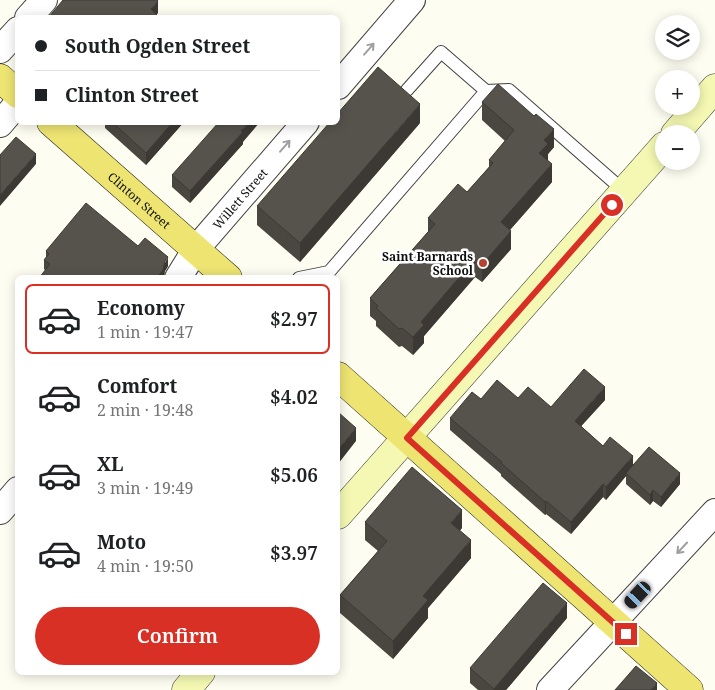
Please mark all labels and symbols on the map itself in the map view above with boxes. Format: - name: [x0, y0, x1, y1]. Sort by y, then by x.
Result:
- one-way arrow: [364, 43, 375, 56]
- one-way arrow: [280, 139, 291, 152]
- street label: Willett Street: [209, 164, 271, 233]
- street label: Clinton Street: [105, 168, 174, 232]
- route start: [601, 194, 623, 216]
- place label: Saint Barnards School: [382, 248, 474, 279]
- marker: Saint Barnards School: [477, 257, 489, 269]
- one-way arrow: [676, 541, 688, 554]
- car: [622, 579, 653, 611]
- route end: [615, 623, 637, 645]

